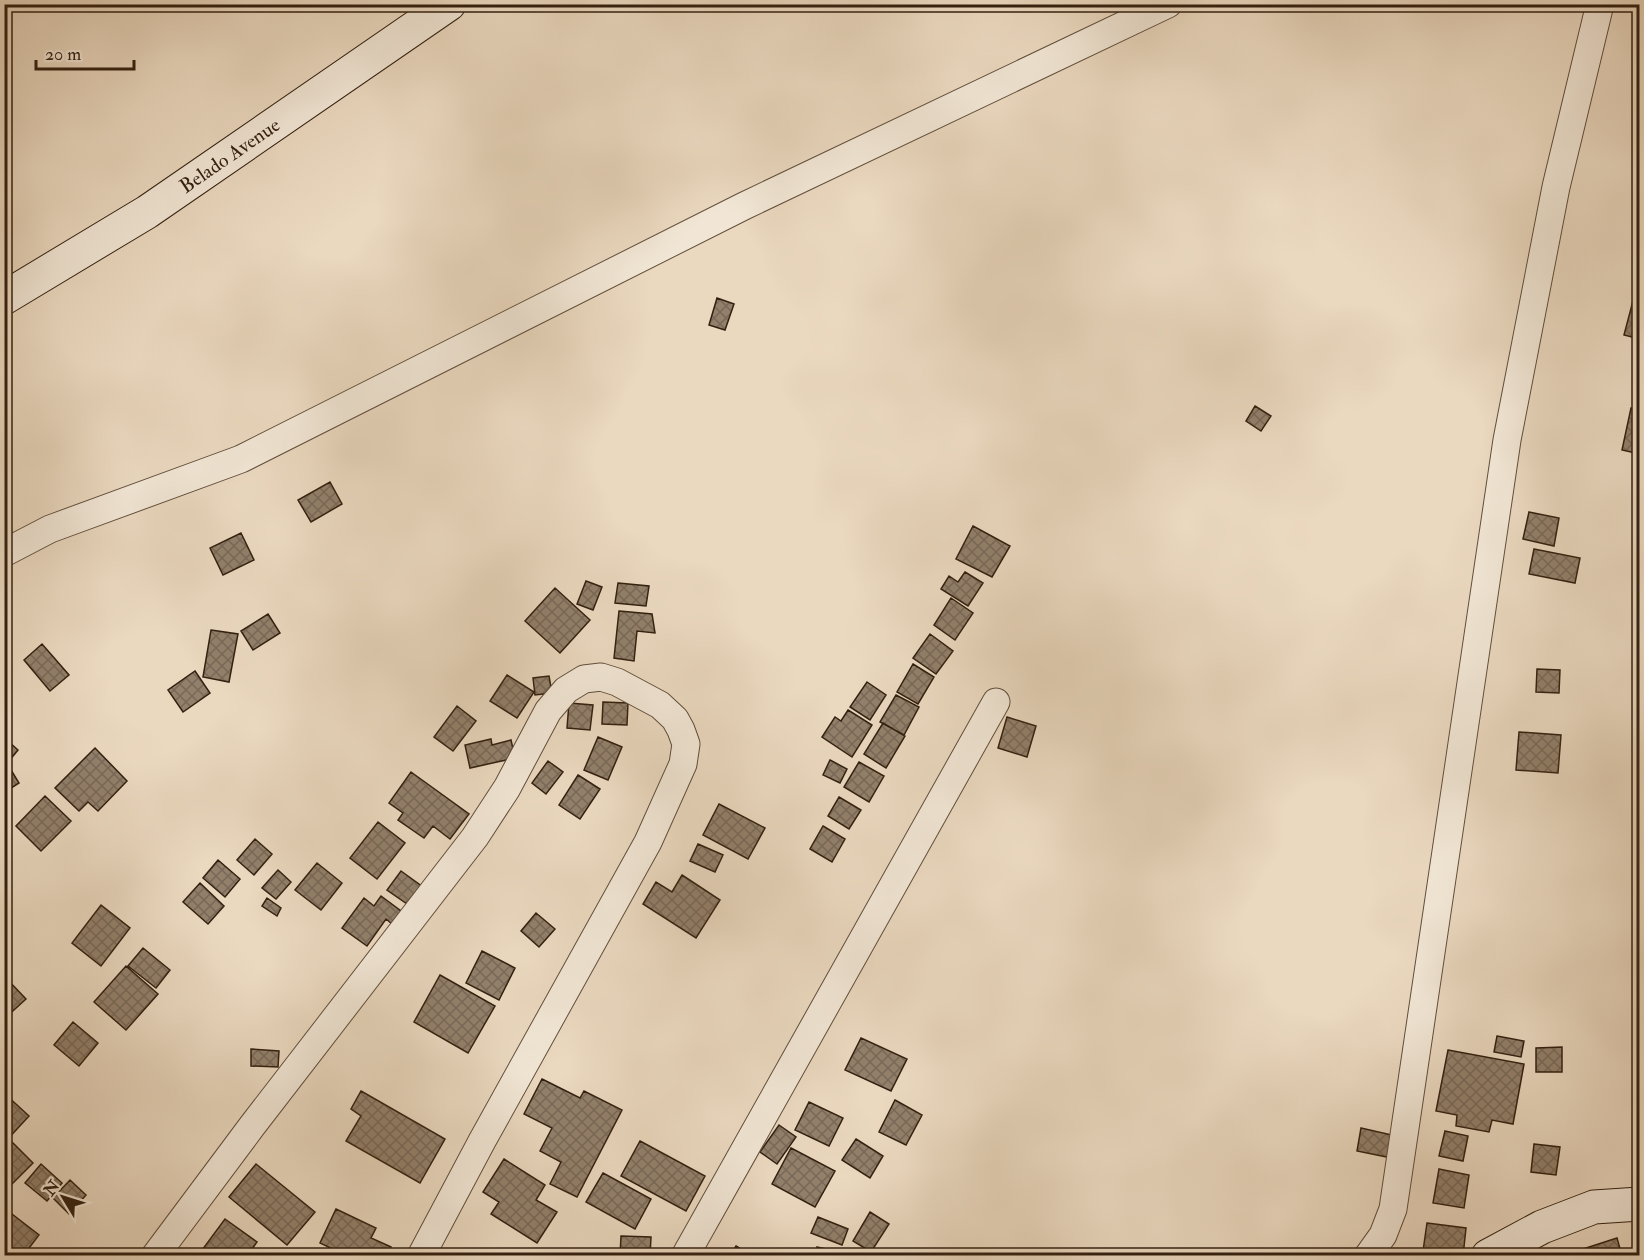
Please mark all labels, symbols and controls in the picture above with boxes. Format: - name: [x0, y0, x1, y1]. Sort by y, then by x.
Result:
- scale bar: [36, 33, 134, 71]
- text: 20 m: [45, 43, 81, 66]
- street label: Belado Avenue: [174, 112, 285, 199]
- north arrow: [33, 1167, 93, 1227]
- text: N: [39, 1176, 65, 1201]

